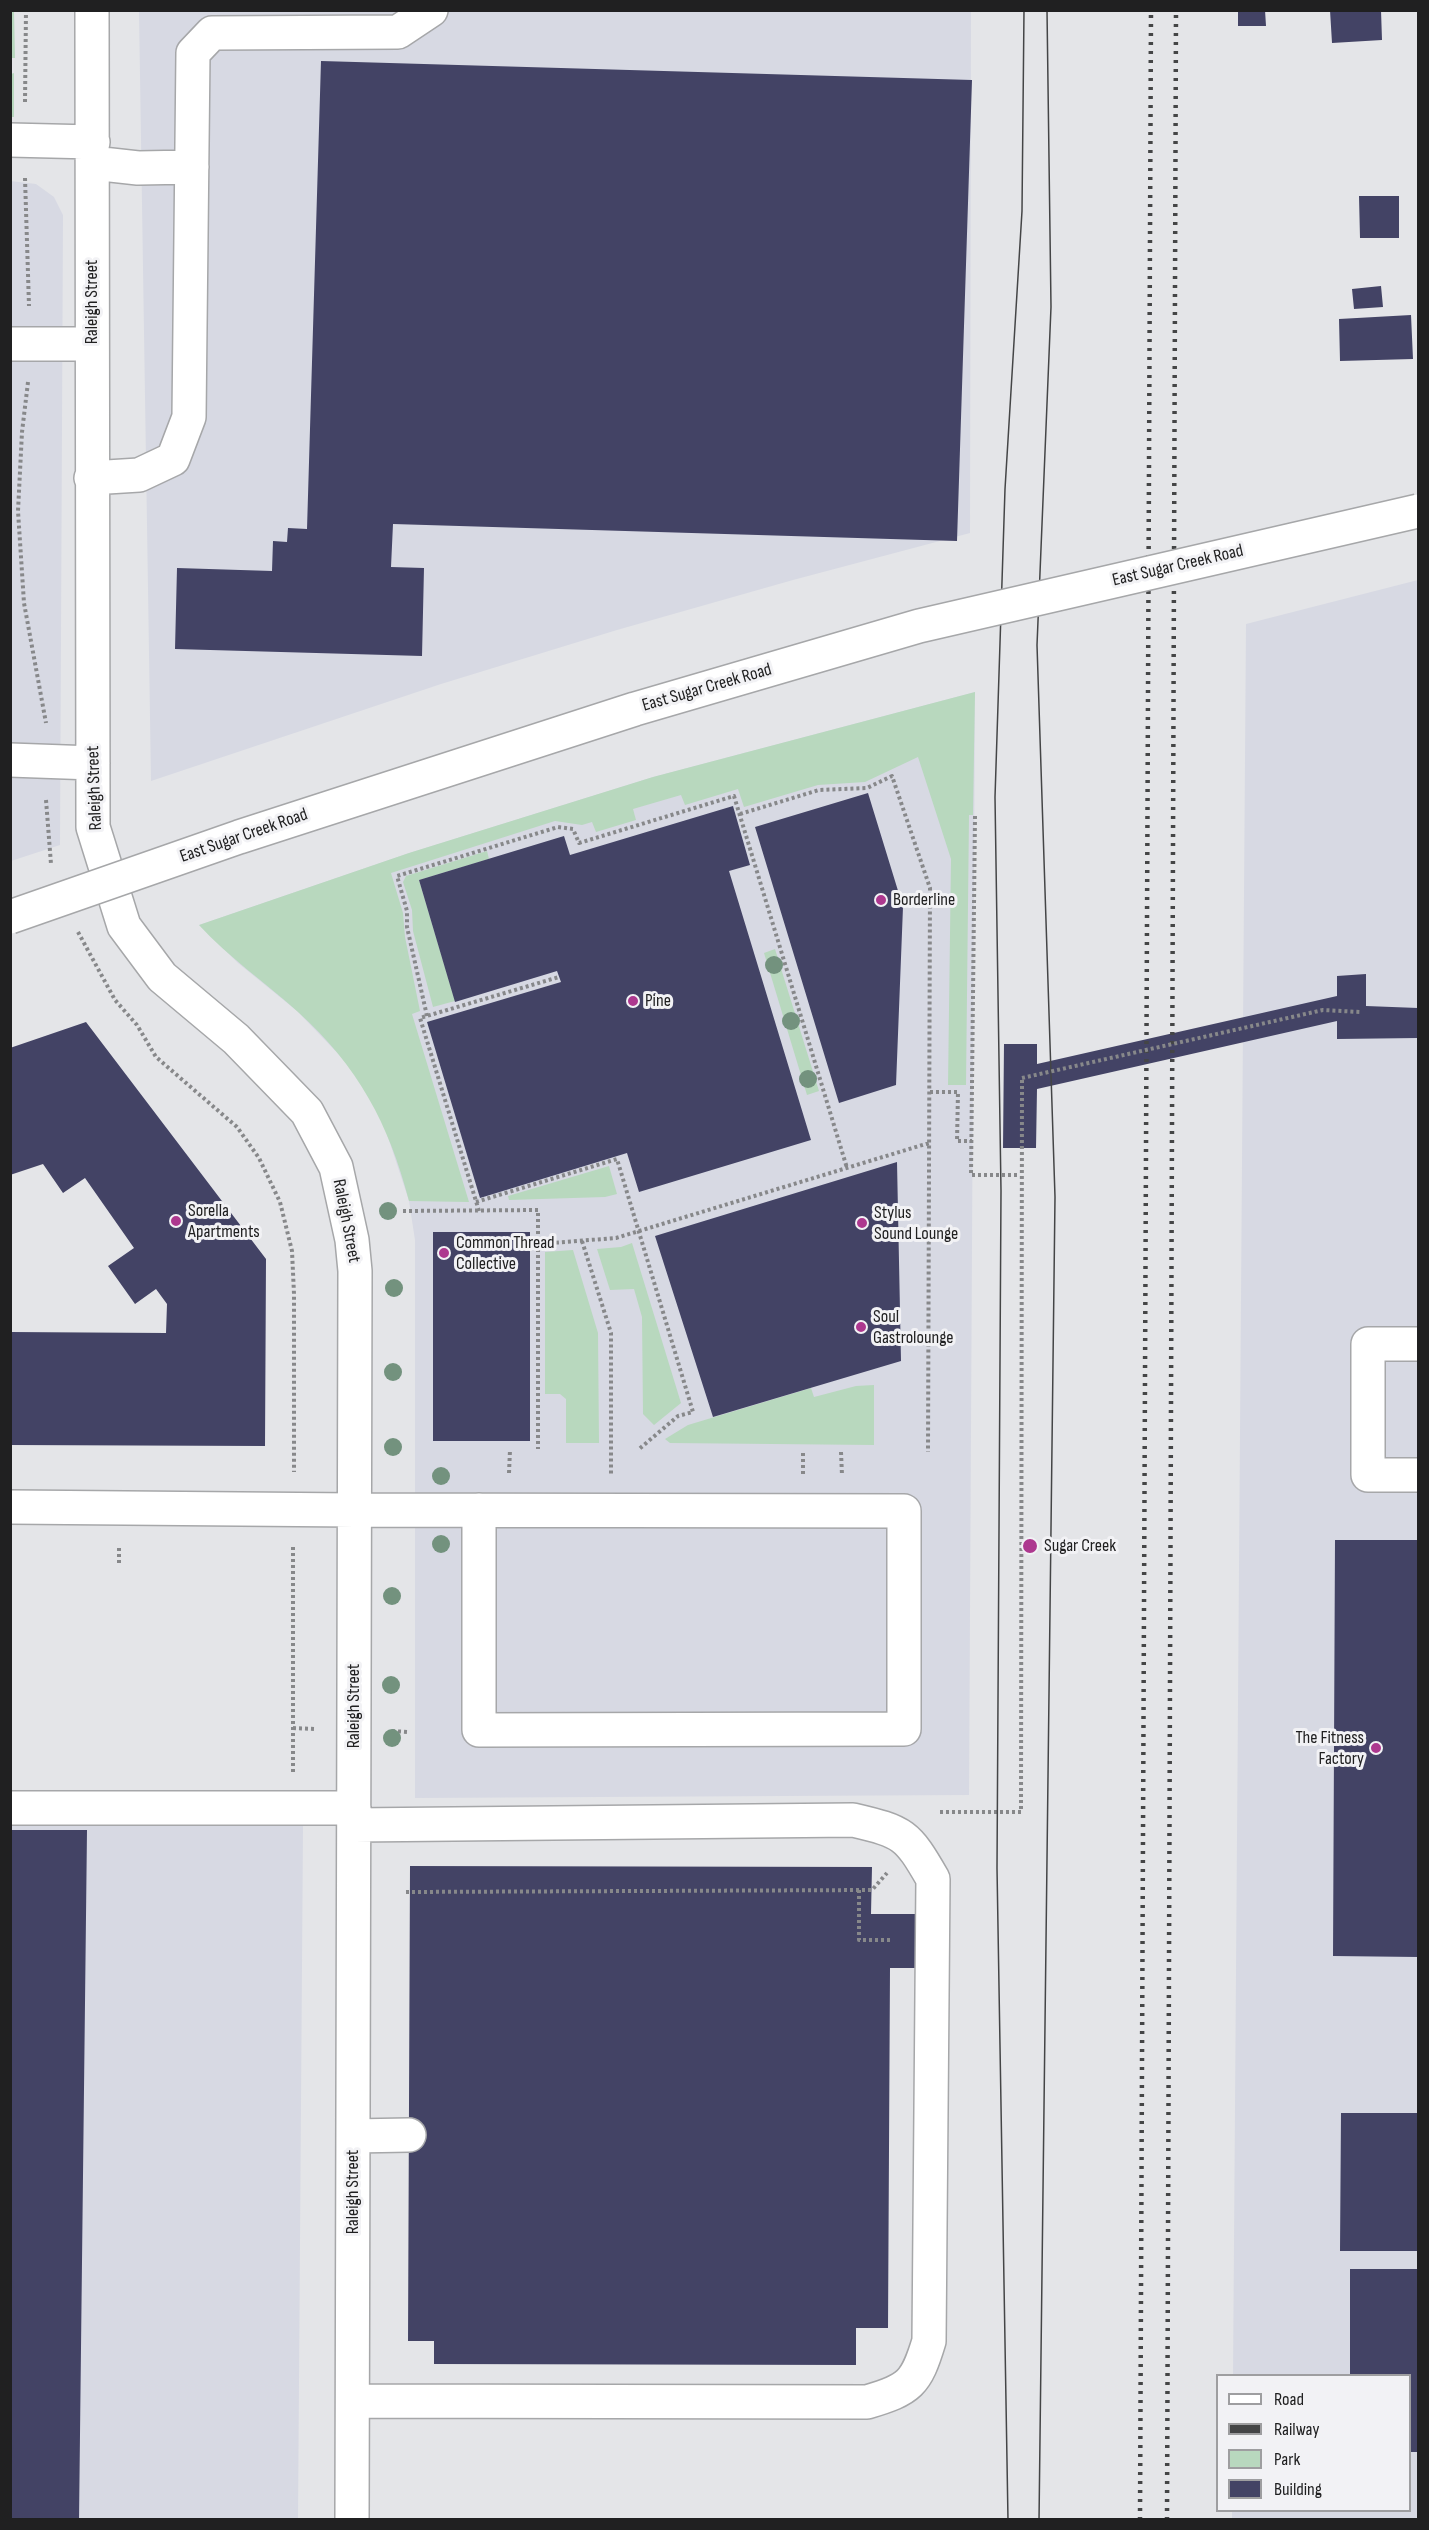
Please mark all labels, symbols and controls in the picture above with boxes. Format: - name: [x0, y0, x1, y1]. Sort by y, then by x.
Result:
- street label: Raleigh Street: [81, 260, 103, 344]
- street label: East Sugar Creek Road: [1110, 540, 1246, 592]
- street label: East Sugar Creek Road: [640, 659, 774, 717]
- street label: Raleigh Street: [83, 745, 107, 831]
- street label: East Sugar Creek Road: [177, 804, 311, 868]
- place label: Borderline: [893, 889, 955, 911]
- marker: Borderline: [874, 893, 888, 907]
- place label: Pine: [645, 990, 671, 1012]
- marker: Pine: [626, 994, 640, 1008]
- street label: Raleigh Street: [327, 1177, 365, 1265]
- place label: Sorella Apartments: [188, 1200, 260, 1242]
- place label: Stylus Sound Lounge: [874, 1202, 958, 1244]
- marker: Sorella Apartments: [169, 1214, 183, 1228]
- marker: Stylus Sound Lounge: [855, 1216, 869, 1230]
- place label: Common Thread Collective: [456, 1232, 555, 1274]
- marker: Common Thread Collective: [437, 1246, 451, 1260]
- place label: Soul Gastrolounge: [873, 1306, 954, 1348]
- marker: Soul Gastrolounge: [854, 1320, 868, 1334]
- place label: Sugar Creek: [1044, 1535, 1116, 1557]
- marker: Sugar Creek: [1021, 1537, 1039, 1555]
- street label: Raleigh Street: [343, 1664, 365, 1748]
- place label: The Fitness Factory: [1295, 1727, 1364, 1770]
- marker: The Fitness Factory: [1369, 1741, 1383, 1755]
- street label: Raleigh Street: [342, 2150, 364, 2234]
- legend: [1216, 2374, 1411, 2512]
- text: Road: [1274, 2389, 1304, 2410]
- text: Railway: [1274, 2419, 1319, 2440]
- text: Park: [1274, 2449, 1300, 2470]
- text: Building: [1274, 2479, 1322, 2500]

